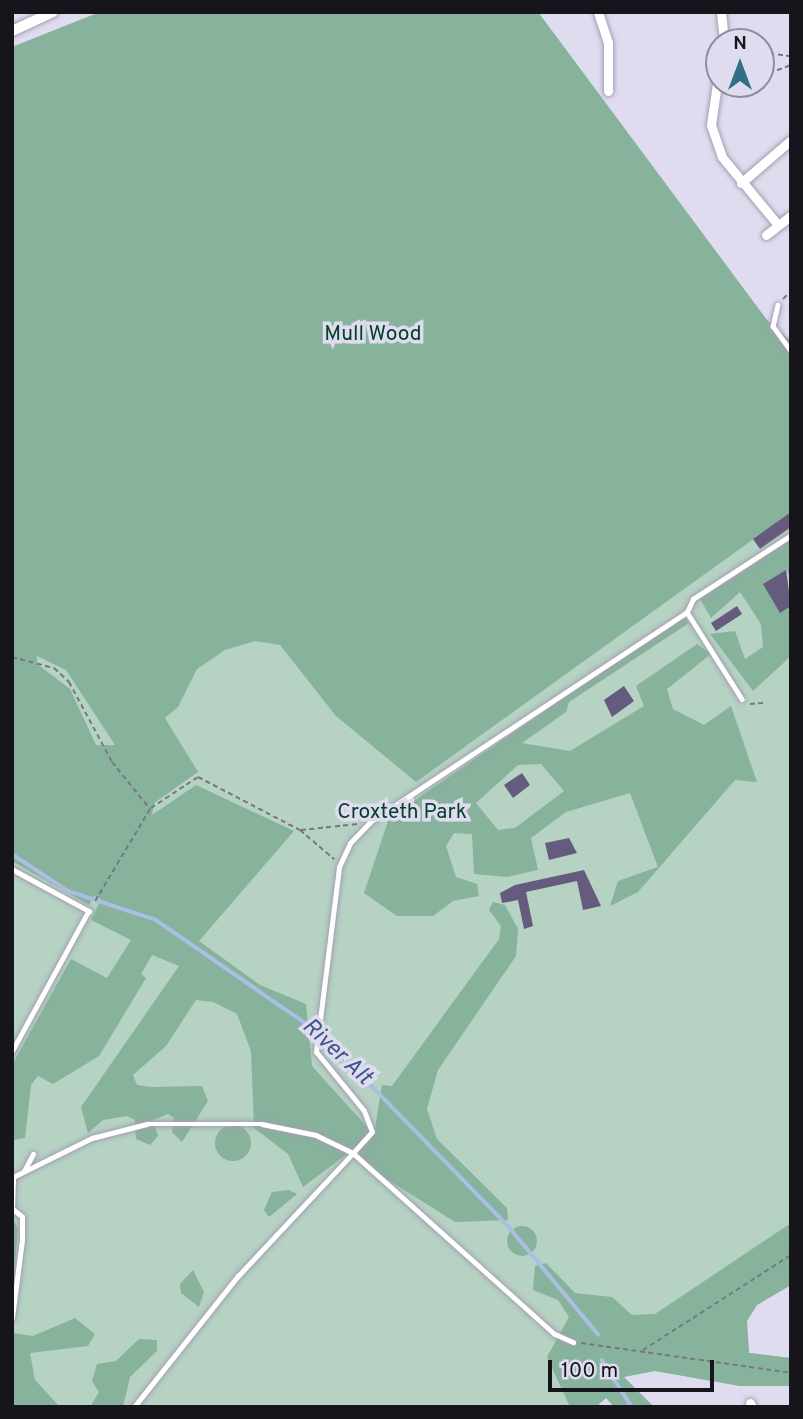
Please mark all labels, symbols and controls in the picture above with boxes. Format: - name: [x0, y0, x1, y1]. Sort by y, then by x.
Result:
- north arrow: [705, 28, 775, 98]
- text: N: [733, 32, 747, 56]
- park label: Mull Wood: [324, 322, 422, 348]
- park label: Croxteth Park: [337, 800, 467, 826]
- water label: River Alt: [295, 1013, 377, 1093]
- scale bar: [551, 1346, 717, 1390]
- text: 100 m: [561, 1358, 618, 1385]

